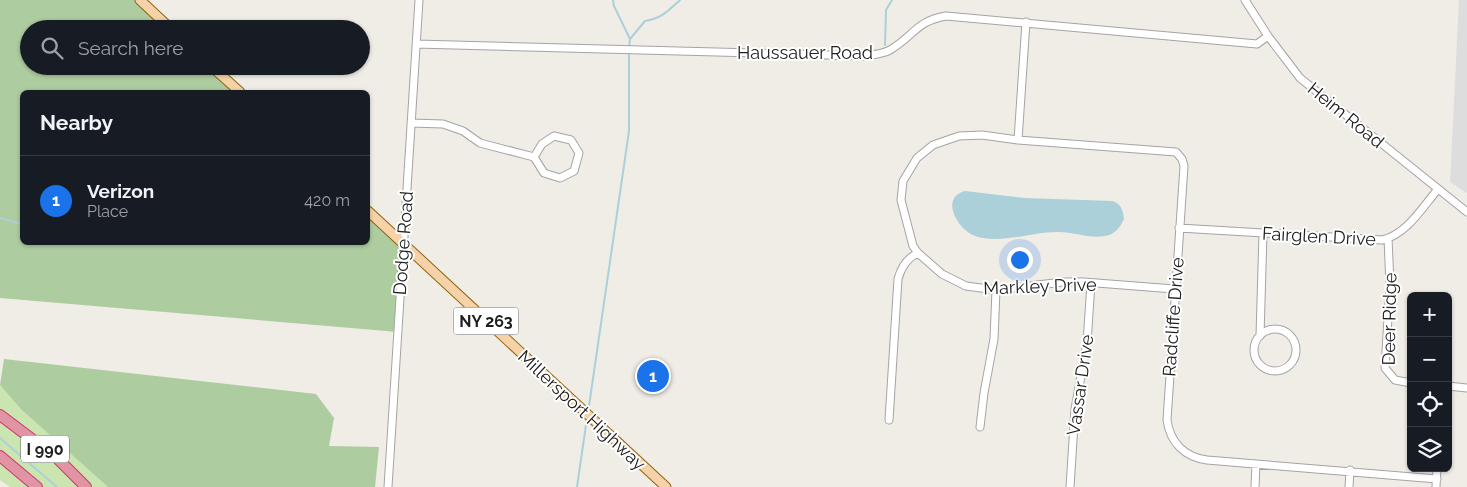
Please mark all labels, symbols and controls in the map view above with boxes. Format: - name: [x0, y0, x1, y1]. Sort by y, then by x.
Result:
- search box: [20, 20, 370, 75]
- icon: search: [38, 34, 66, 62]
- text: Search here: [78, 37, 184, 59]
- street label: Haussauer Road: [737, 42, 873, 63]
- street label: Heim Road: [1304, 78, 1388, 152]
- text: Nearby: [40, 110, 113, 135]
- text: Verizon: [87, 180, 154, 202]
- street label: Dodge Road: [389, 190, 417, 296]
- text: 1: [52, 191, 60, 210]
- text: 420 m: [304, 191, 350, 210]
- text: Place: [87, 202, 128, 221]
- street label: Fairglen Drive: [1262, 223, 1377, 249]
- your location: [1007, 247, 1033, 273]
- street label: Radcliffe Drive: [1158, 256, 1188, 377]
- street label: Deer Ridge: [1378, 272, 1400, 366]
- street label: Markley Drive: [983, 274, 1097, 298]
- map controls: [1407, 292, 1452, 472]
- button: +: [1407, 292, 1452, 337]
- road number: NY 263: [454, 308, 518, 334]
- street label: Vassar Drive: [1063, 333, 1098, 437]
- button: −: [1407, 337, 1452, 382]
- street label: Millersport Highway: [514, 346, 650, 474]
- pin: 1: [637, 357, 669, 395]
- button: locate: [1407, 382, 1452, 427]
- button: layers: [1407, 427, 1452, 472]
- road number: I 990: [21, 436, 69, 462]

